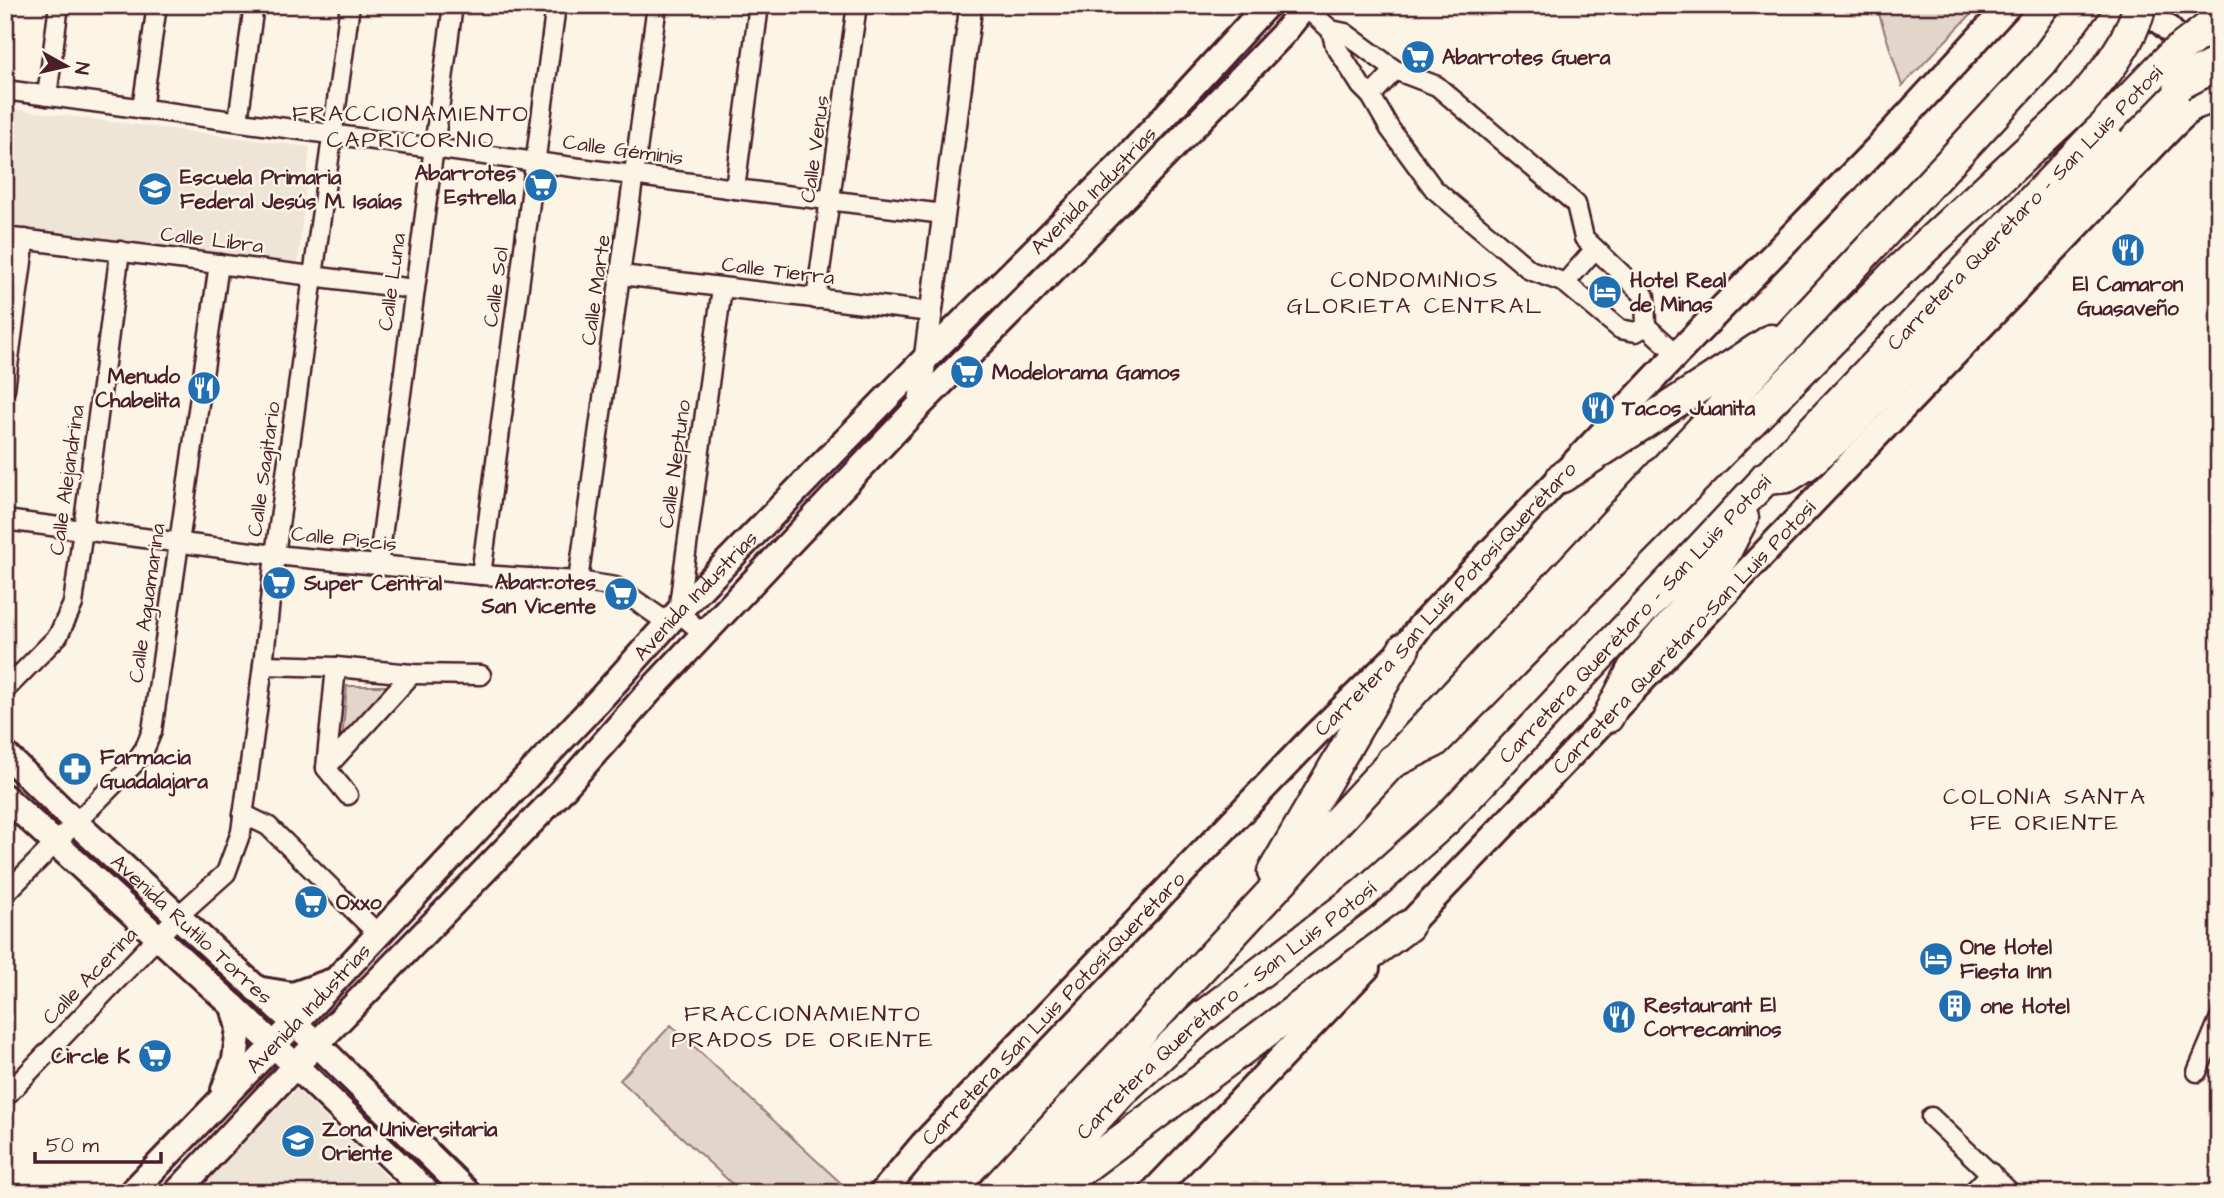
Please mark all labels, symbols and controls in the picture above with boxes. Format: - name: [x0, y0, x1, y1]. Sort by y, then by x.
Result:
- north arrow: [32, 32, 102, 102]
- supermarket icon: Abarrotes Guera: [1399, 38, 1437, 76]
- place label: Abarrotes Guera: [1442, 43, 1611, 72]
- street label: Carretera Querétaro - San Luis Potosí: [1880, 58, 2170, 357]
- text: N: [67, 60, 96, 76]
- street label: Calle Venus: [793, 93, 837, 205]
- district label: FRACCIONAMIENTO CAPRICORNIO: [292, 98, 530, 156]
- street label: Avenida Industrias: [1024, 120, 1163, 261]
- street label: Calle Géminis: [561, 127, 685, 173]
- place label: Abarrotes Estrella: [415, 159, 516, 212]
- place label: Escuela Primaria Federal Jesús M. Isaías: [180, 163, 403, 216]
- supermarket icon: Abarrotes Estrella: [522, 166, 560, 204]
- school or university icon: Escuela Primaria Federal Jesús M. Isaías: [136, 170, 174, 208]
- street label: Calle Libra: [159, 219, 266, 261]
- street label: Calle Luna: [371, 231, 413, 333]
- restaurant icon: El Camaron Guasaveño: [2109, 231, 2147, 269]
- street label: Calle Marte: [574, 233, 618, 347]
- street label: Calle Sol: [476, 245, 516, 329]
- street label: Calle Tierra: [720, 250, 836, 292]
- district label: CONDOMINIOS GLORIETA CENTRAL: [1287, 264, 1543, 322]
- place label: Hotel Real de Minas: [1629, 266, 1727, 319]
- place label: El Camaron Guasaveño: [2073, 270, 2184, 323]
- hotel icon: Hotel Real de Minas: [1586, 273, 1624, 311]
- supermarket icon: Modelorama Gamos: [948, 353, 986, 391]
- place label: Modelorama Gamos: [992, 358, 1181, 387]
- place label: Menudo Chabelita: [95, 362, 180, 415]
- restaurant icon: Menudo Chabelita: [185, 369, 223, 407]
- restaurant icon: Tacos Juanita: [1579, 389, 1617, 427]
- place label: Tacos Juanita: [1621, 394, 1755, 423]
- street label: Calle Neptuno: [652, 398, 699, 530]
- street label: Calle Sagitario: [240, 400, 290, 539]
- street label: Calle Alejandrina: [42, 403, 92, 557]
- street label: Carretera San Luis Potosí-Querétaro: [1308, 455, 1583, 743]
- street label: Carretera Querétaro - San Luis Potosí: [1492, 467, 1778, 770]
- street label: Carretera Querétaro-San Luis Potosí: [1546, 493, 1823, 781]
- street label: Calle Piscis: [290, 519, 398, 559]
- street label: Calle Aguamarina: [121, 521, 175, 685]
- street label: Avenida Industrias: [627, 524, 764, 667]
- supermarket icon: Super Central: [260, 564, 298, 602]
- place label: Abarrotes San Vicente: [481, 568, 597, 621]
- place label: Super Central: [303, 569, 443, 599]
- supermarket icon: Abarrotes San Vicente: [602, 575, 640, 613]
- place label: Farmacia Guadalajara: [100, 743, 208, 797]
- pharmacy icon: Farmacia Guadalajara: [56, 750, 94, 788]
- district label: COLONIA SANTA FE ORIENTE: [1943, 781, 2147, 839]
- street label: Avenida Rutilo Torres: [104, 847, 279, 1011]
- street label: Carretera San Luis Potosí-Querétaro: [915, 865, 1192, 1152]
- street label: Carretera Querétaro - San Luis Potosí: [1069, 874, 1383, 1146]
- supermarket icon: Oxxo: [292, 883, 330, 921]
- place label: Oxxo: [336, 888, 382, 917]
- street label: Calle Acerina: [36, 920, 144, 1031]
- place label: One Hotel Fiesta Inn: [1960, 933, 2053, 986]
- street label: Avenida Industrias: [239, 937, 377, 1080]
- hotel icon: One Hotel Fiesta Inn: [1917, 940, 1955, 978]
- building icon: one Hotel: [1936, 987, 1974, 1025]
- place label: Restaurant El Correcaminos: [1644, 991, 1782, 1044]
- place label: one Hotel: [1980, 992, 2070, 1021]
- district label: FRACCIONAMIENTO PRADOS DE ORIENTE: [671, 998, 935, 1056]
- restaurant icon: Restaurant El Correcaminos: [1600, 998, 1638, 1036]
- supermarket icon: Circle K: [136, 1037, 174, 1075]
- place label: Circle K: [51, 1042, 130, 1071]
- place label: Zona Universitaria Oriente: [322, 1115, 498, 1168]
- scale bar: [35, 1121, 161, 1165]
- school or university icon: Zona Universitaria Oriente: [279, 1122, 317, 1160]
- text: 50 m: [46, 1131, 100, 1160]

